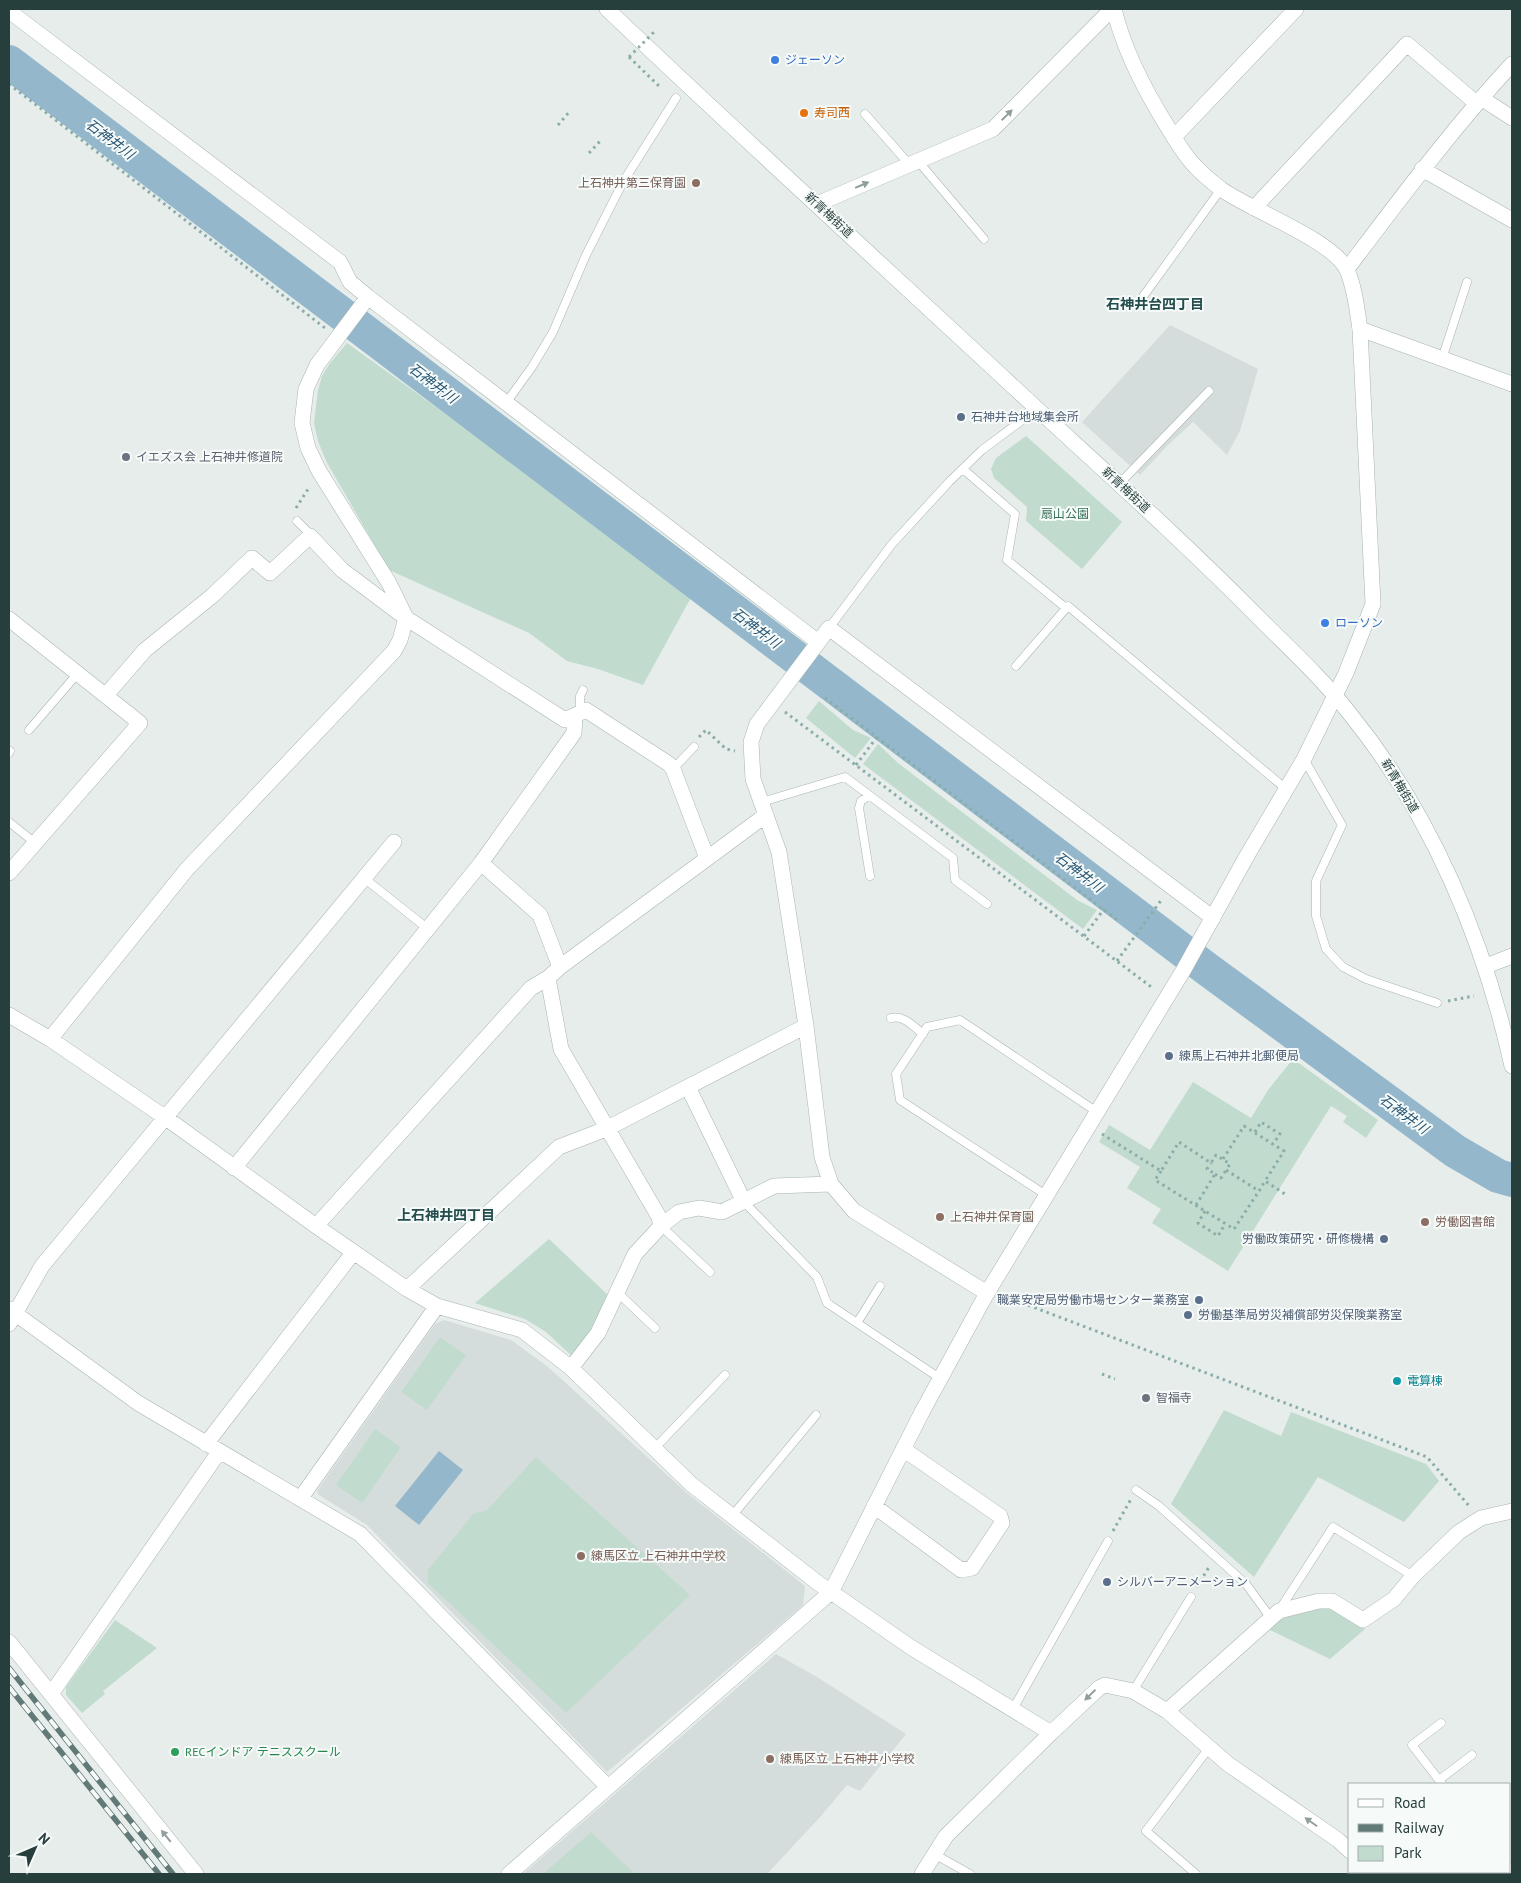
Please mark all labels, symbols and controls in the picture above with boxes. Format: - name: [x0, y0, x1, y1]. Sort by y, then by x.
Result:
- place label: ジェーソン: [785, 52, 845, 67]
- marker: ジェーソン: [769, 54, 781, 66]
- place label: 寿司西: [814, 105, 850, 120]
- marker: 寿司西: [798, 107, 810, 119]
- one-way arrow: [1001, 109, 1013, 121]
- water label: 石神井川: [82, 115, 139, 164]
- place label: 上石神井第三保育園: [578, 175, 686, 190]
- marker: 上石神井第三保育園: [690, 177, 702, 189]
- one-way arrow: [855, 180, 869, 188]
- street label: 新青梅街道: [802, 189, 856, 241]
- district label: 石神井台四丁目: [1106, 295, 1204, 313]
- water label: 石神井川: [405, 359, 462, 408]
- place label: 石神井台地域集会所: [971, 409, 1079, 424]
- marker: 石神井台地域集会所: [955, 411, 967, 423]
- place label: イエズス会 上石神井修道院: [136, 449, 283, 464]
- marker: イエズス会 上石神井修道院: [120, 451, 132, 463]
- street label: 新青梅街道: [1099, 464, 1153, 516]
- park label: 扇山公園: [1041, 506, 1089, 521]
- water label: 石神井川: [728, 604, 785, 653]
- place label: ローソン: [1335, 615, 1383, 630]
- marker: ローソン: [1319, 617, 1331, 629]
- street label: 新青梅街道: [1379, 756, 1422, 815]
- water label: 石神井川: [1051, 848, 1108, 897]
- place label: 練馬上石神井北郵便局: [1179, 1048, 1299, 1063]
- marker: 練馬上石神井北郵便局: [1163, 1050, 1175, 1062]
- water label: 石神井川: [1376, 1090, 1434, 1139]
- district label: 上石神井四丁目: [397, 1206, 495, 1224]
- place label: 上石神井保育園: [950, 1209, 1034, 1224]
- marker: 上石神井保育園: [934, 1211, 946, 1223]
- place label: 労働図書館: [1435, 1214, 1495, 1229]
- marker: 労働図書館: [1419, 1216, 1431, 1228]
- place label: 労働政策研究・研修機構: [1242, 1231, 1374, 1246]
- marker: 労働政策研究・研修機構: [1378, 1233, 1390, 1245]
- place label: 職業安定局労働市場センター業務室: [997, 1292, 1189, 1307]
- marker: 職業安定局労働市場センター業務室: [1193, 1294, 1205, 1306]
- place label: 労働基準局労災補償部労災保険業務室: [1198, 1307, 1402, 1322]
- marker: 労働基準局労災補償部労災保険業務室: [1182, 1309, 1194, 1321]
- place label: 電算棟: [1407, 1373, 1443, 1388]
- marker: 電算棟: [1391, 1375, 1403, 1387]
- place label: 智福寺: [1156, 1390, 1192, 1405]
- marker: 智福寺: [1140, 1392, 1152, 1404]
- place label: 練馬区立 上石神井中学校: [591, 1548, 726, 1563]
- marker: 練馬区立 上石神井中学校: [575, 1550, 587, 1562]
- place label: シルバーアニメーション: [1117, 1574, 1248, 1589]
- marker: シルバーアニメーション: [1101, 1576, 1113, 1588]
- one-way arrow: [1085, 1689, 1097, 1701]
- place label: RECインドア テニススクール: [185, 1744, 341, 1759]
- marker: RECインドア テニススクール: [169, 1746, 181, 1758]
- place label: 練馬区立 上石神井小学校: [780, 1751, 915, 1766]
- marker: 練馬区立 上石神井小学校: [764, 1753, 776, 1765]
- legend: [1348, 1783, 1511, 1873]
- text: Road: [1394, 1793, 1426, 1812]
- one-way arrow: [1304, 1817, 1318, 1826]
- text: Railway: [1394, 1818, 1444, 1837]
- north arrow: [10, 1823, 60, 1873]
- text: N: [35, 1829, 54, 1848]
- one-way arrow: [160, 1830, 171, 1843]
- text: Park: [1394, 1843, 1422, 1862]

